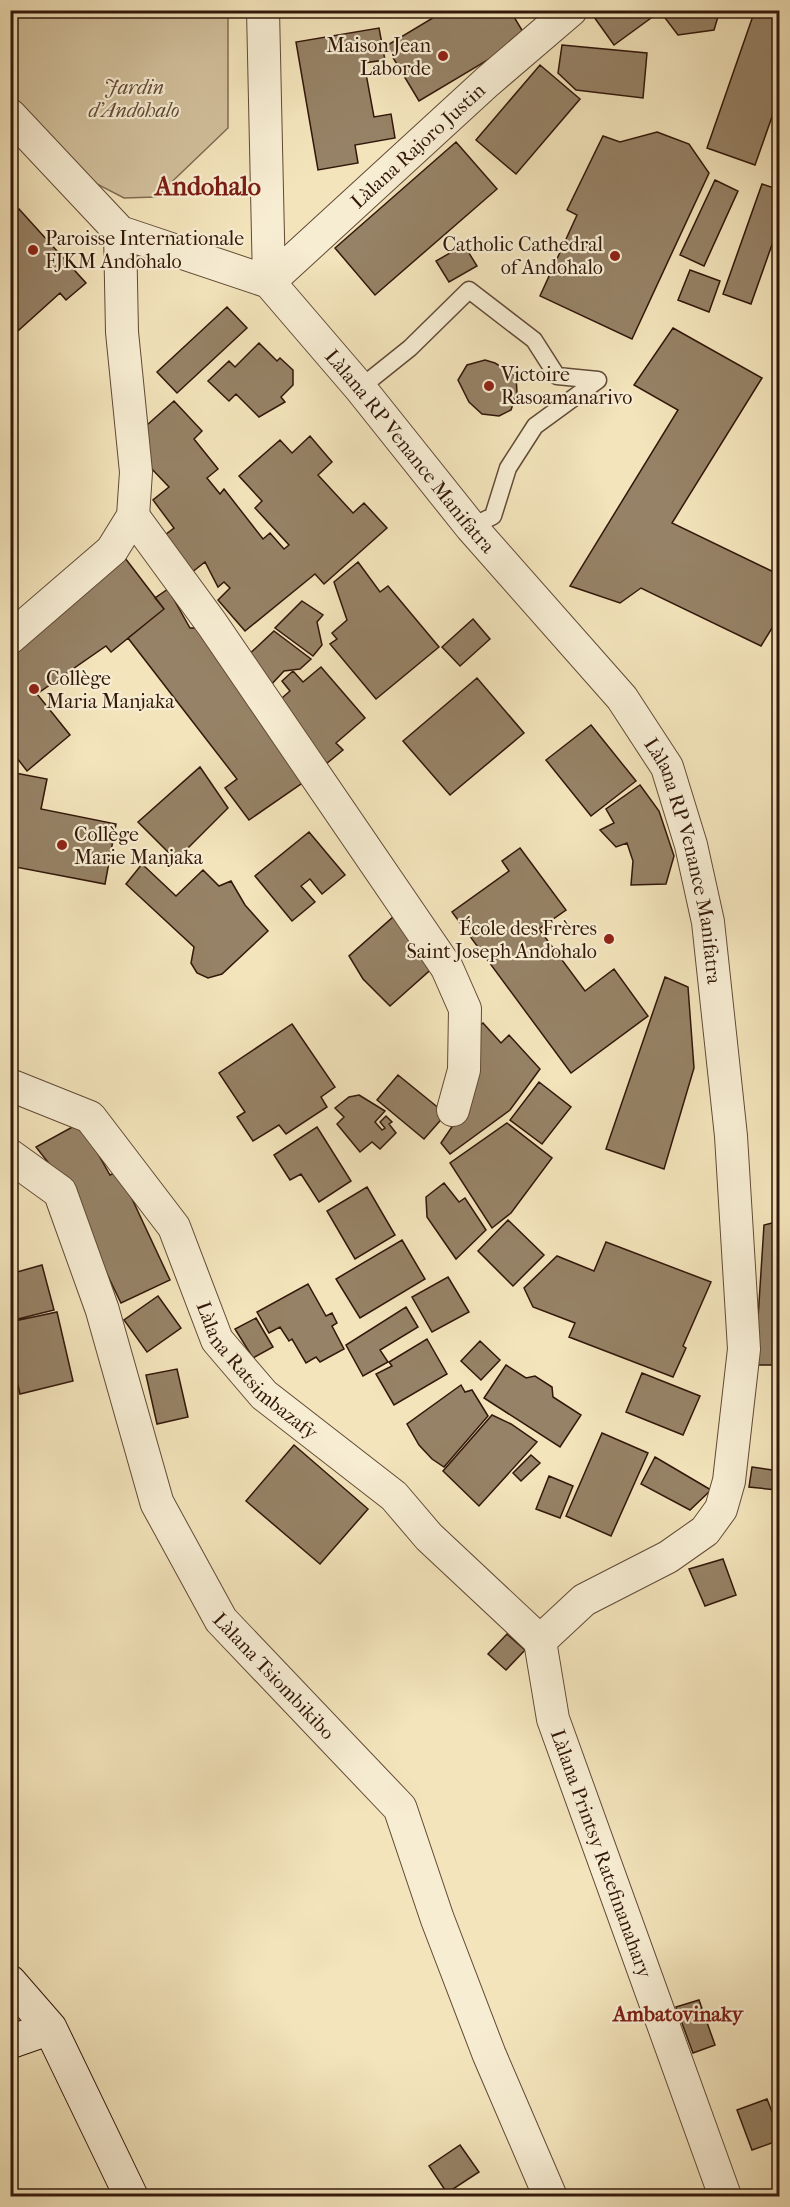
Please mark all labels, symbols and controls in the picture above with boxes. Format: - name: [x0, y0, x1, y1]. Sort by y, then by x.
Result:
- place label: Maison Jean Laborde: [326, 34, 431, 80]
- marker: Maison Jean Laborde: [436, 49, 450, 63]
- park label: Jardin d'Andohalo: [89, 76, 179, 122]
- street label: Làlana Rajoro Justin: [346, 78, 490, 213]
- district label: Andohalo: [153, 171, 261, 202]
- place label: Paroisse Internationale FJKM Andohalo: [45, 227, 244, 273]
- place label: Catholic Cathedral of Andohalo: [443, 233, 603, 279]
- marker: Paroisse Internationale FJKM Andohalo: [26, 243, 40, 257]
- marker: Catholic Cathedral of Andohalo: [608, 249, 622, 263]
- street label: Làlana RP Venance Manifatra: [320, 345, 500, 558]
- place label: Victoire Rasoamanarivo: [500, 363, 632, 409]
- marker: Victoire Rasoamanarivo: [482, 379, 496, 393]
- place label: Collège Maria Manjaka: [46, 667, 175, 713]
- marker: Collège Maria Manjaka: [27, 682, 41, 696]
- street label: Làlana RP Venance Manifatra: [639, 734, 726, 986]
- place label: Collège Marie Manjaka: [74, 823, 204, 869]
- marker: Collège Marie Manjaka: [55, 838, 69, 852]
- place label: École des Frères Saint Joseph Andohalo: [407, 916, 597, 963]
- marker: École des Frères Saint Joseph Andohalo: [602, 932, 616, 946]
- street label: Làlana Ratsimbazafy: [191, 1298, 323, 1445]
- street label: Làlana Tsiombikibo: [208, 1608, 339, 1744]
- street label: Làlana Printsy Ratefinanahary: [546, 1726, 657, 1982]
- district label: Ambatovinaky: [611, 2002, 745, 2026]

